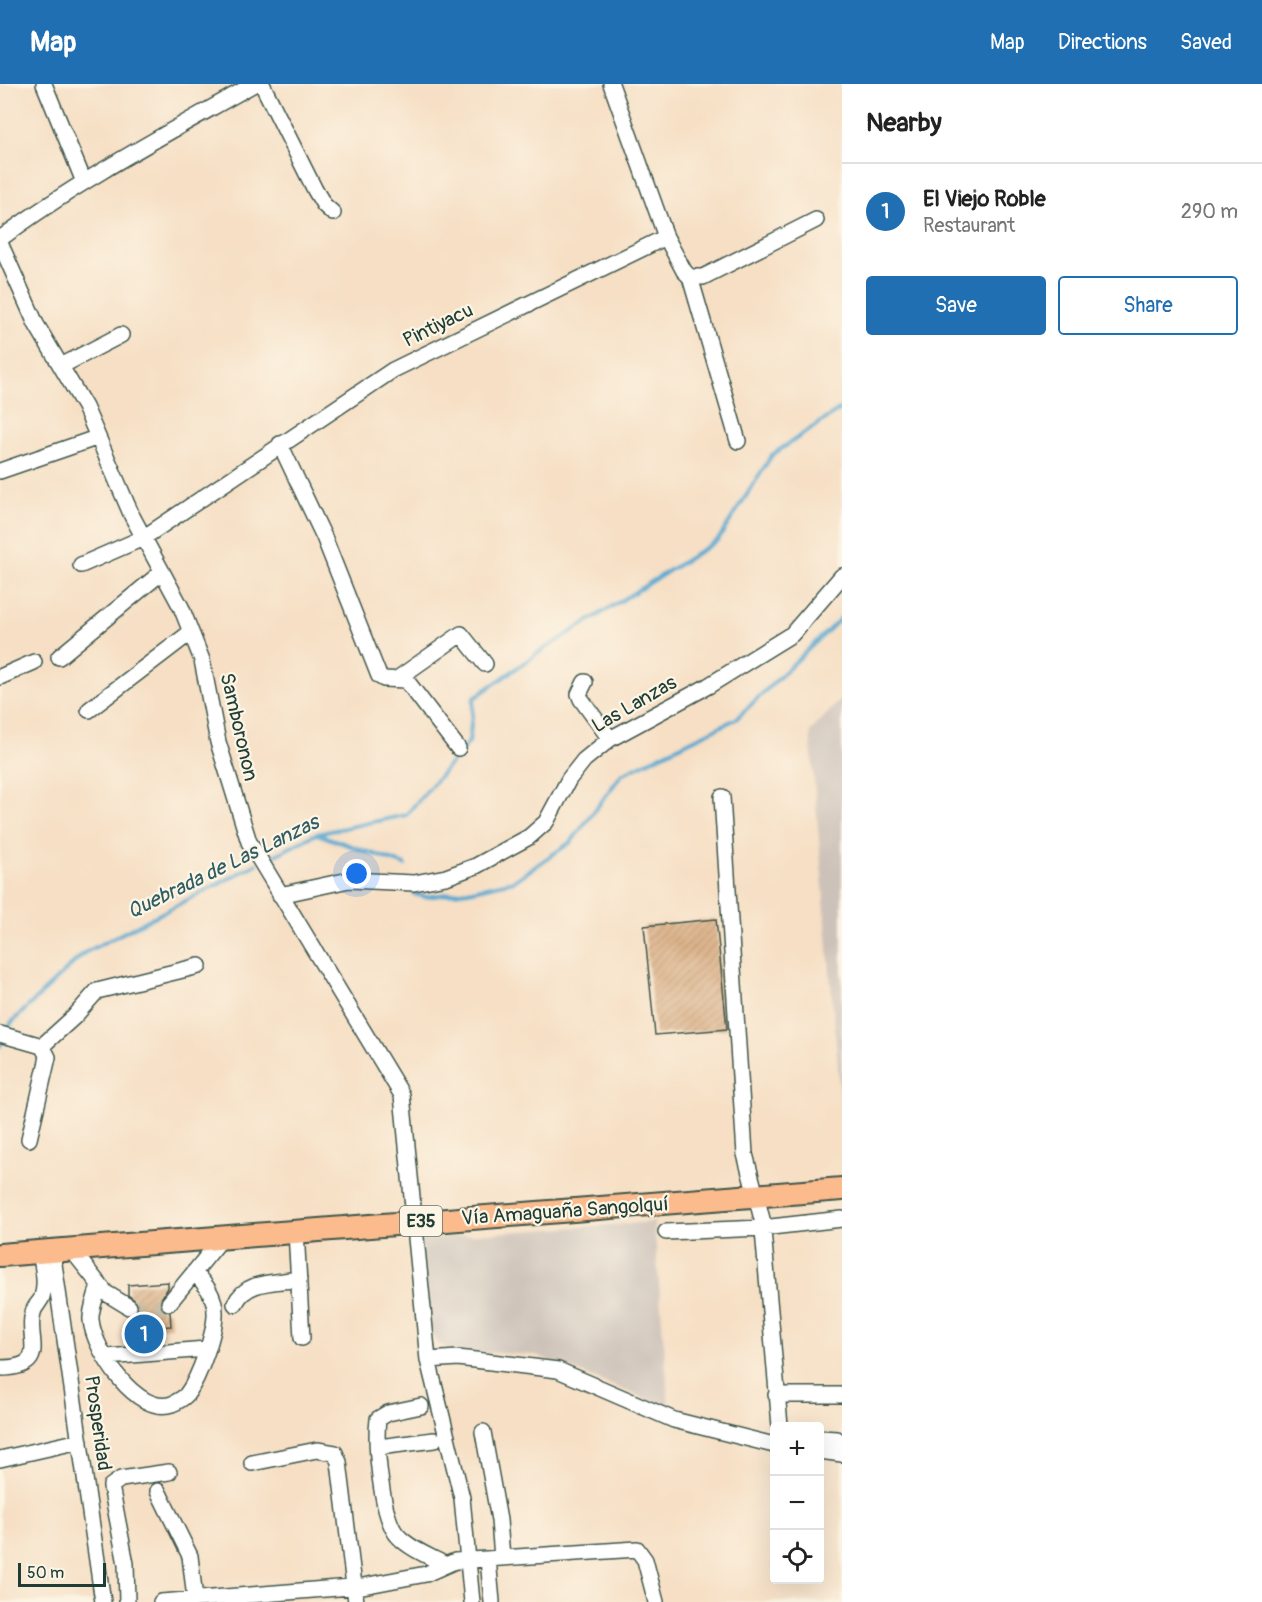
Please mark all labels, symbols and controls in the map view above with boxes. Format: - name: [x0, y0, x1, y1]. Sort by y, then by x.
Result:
- text: Map: [30, 25, 76, 60]
- text: Map: [990, 29, 1025, 56]
- text: Directions: [1058, 29, 1147, 56]
- text: Saved: [1180, 29, 1232, 56]
- text: Nearby: [866, 107, 942, 139]
- text: El Viejo Roble: [923, 185, 1045, 213]
- text: 1: [882, 199, 889, 224]
- text: 290 m: [1181, 199, 1238, 224]
- text: Restaurant: [923, 213, 1015, 238]
- button: Save: [866, 276, 1046, 335]
- button: Share: [1058, 276, 1238, 335]
- street label: Pintiyacu: [399, 297, 477, 353]
- street label: Las Lanzas: [587, 670, 681, 738]
- street label: Samboronon: [214, 671, 264, 783]
- water label: Quebrada de Las Lanzas: [123, 808, 326, 925]
- your location: [342, 859, 371, 888]
- street label: Vía Amaguaña Sangolquí: [461, 1191, 669, 1231]
- road number: E35: [400, 1206, 442, 1236]
- pin: 1: [124, 1312, 164, 1356]
- street label: Prosperidad: [79, 1374, 117, 1472]
- map controls: [770, 1422, 824, 1584]
- button: +: [770, 1422, 824, 1476]
- button: −: [770, 1476, 824, 1530]
- button: locate: [770, 1530, 824, 1584]
- scale bar: [18, 1560, 106, 1588]
- text: 50 m: [27, 1563, 64, 1583]

